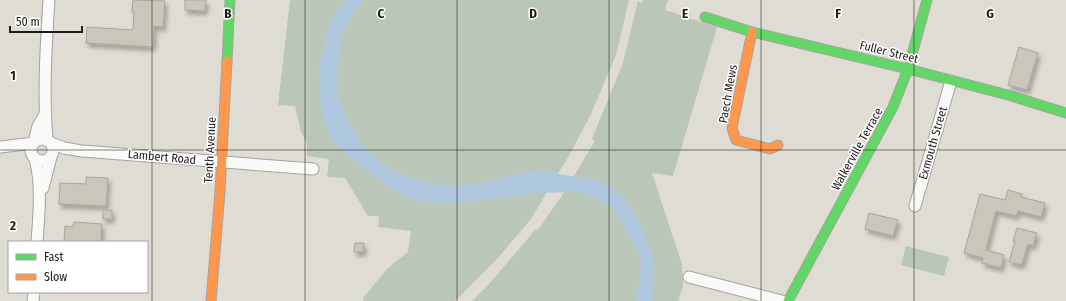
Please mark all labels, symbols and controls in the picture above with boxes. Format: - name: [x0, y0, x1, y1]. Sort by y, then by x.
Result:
- text: B: [224, 6, 232, 21]
- text: C: [378, 6, 385, 21]
- text: D: [529, 6, 537, 21]
- text: E: [682, 6, 688, 21]
- text: F: [835, 6, 841, 21]
- text: G: [986, 6, 994, 21]
- scale bar: [10, 8, 82, 34]
- text: 50 m: [16, 15, 40, 29]
- street label: Fuller Street: [858, 38, 920, 66]
- street label: Paech Mews: [716, 64, 740, 124]
- text: 1: [10, 68, 16, 83]
- street label: Walkerville Terrace: [829, 105, 885, 193]
- street label: Exmouth Street: [916, 105, 950, 181]
- street label: Tenth Avenue: [201, 116, 219, 183]
- street label: Lambert Road: [127, 147, 197, 167]
- text: 2: [9, 218, 16, 233]
- legend: [8, 241, 148, 293]
- text: Fast: [44, 250, 63, 264]
- text: Slow: [44, 270, 67, 284]

